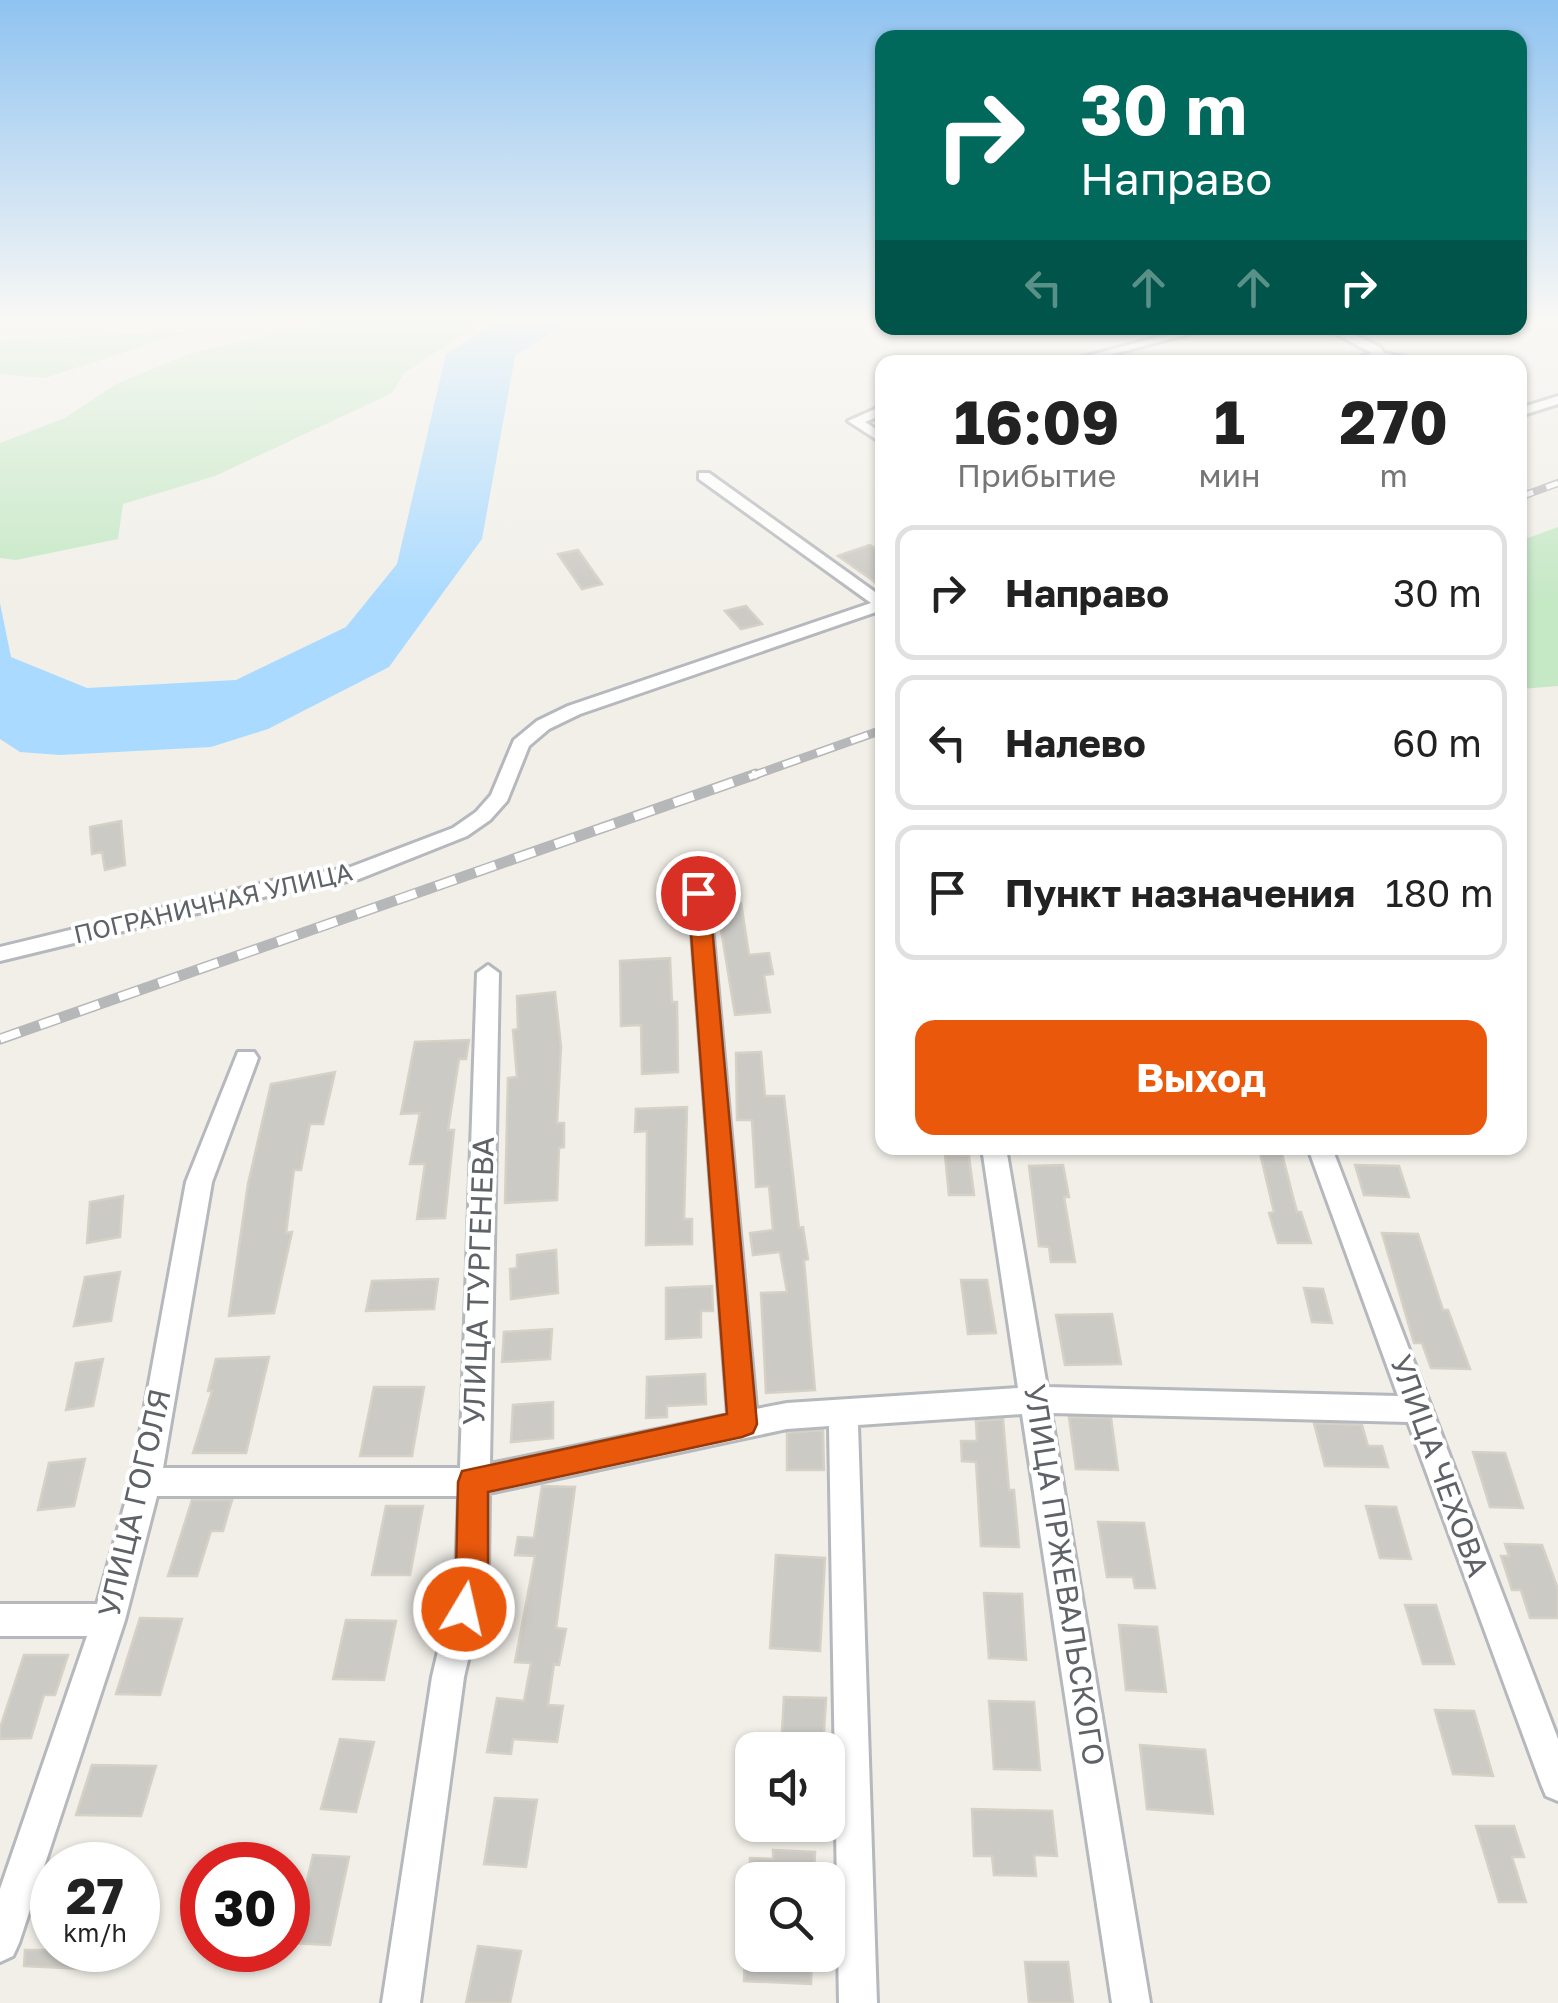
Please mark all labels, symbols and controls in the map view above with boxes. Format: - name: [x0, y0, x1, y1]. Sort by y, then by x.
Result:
- text: 30 m: [1080, 66, 1247, 150]
- icon: right: [915, 70, 1045, 200]
- text: Направо: [1080, 151, 1272, 205]
- icon: left: [1016, 260, 1071, 315]
- icon: ahead: [1121, 260, 1176, 315]
- icon: ahead: [1226, 260, 1281, 315]
- icon: right: [1331, 260, 1386, 315]
- text: 16:09: [954, 385, 1119, 457]
- text: 1: [1214, 385, 1245, 457]
- text: 270: [1340, 385, 1448, 457]
- text: Прибытие: [957, 456, 1116, 494]
- text: мин: [1198, 456, 1261, 494]
- text: m: [1380, 456, 1408, 494]
- icon: right: [920, 565, 975, 620]
- text: Направо: [1005, 570, 1169, 615]
- text: 30 m: [1393, 570, 1482, 615]
- icon: left: [920, 715, 975, 770]
- text: Налево: [1005, 720, 1146, 765]
- text: 60 m: [1392, 720, 1482, 765]
- pin: [656, 851, 741, 936]
- street label: ПОГРАНИЧНАЯ УЛИЦА: [71, 855, 355, 950]
- icon: arrive: [920, 865, 975, 920]
- icon: arrive: [671, 866, 726, 921]
- text: Пункт назначения: [1005, 870, 1355, 915]
- text: 180 m: [1385, 870, 1494, 915]
- button: Выход: [915, 1020, 1487, 1135]
- street label: УЛИЦА ТУРГЕНЕВА: [455, 1136, 501, 1426]
- street label: УЛИЦА ЧЕХОВА: [1383, 1350, 1497, 1581]
- street label: УЛИЦА ПРЖЕВАЛЬСКОГО: [1017, 1382, 1113, 1768]
- street label: УЛИЦА ГОГОЛЯ: [90, 1385, 178, 1620]
- position arrow: [412, 1557, 516, 1661]
- map controls: [735, 1732, 845, 1972]
- button: sound: [735, 1732, 845, 1842]
- speed limit sign: 30: [180, 1842, 310, 1972]
- button: search: [735, 1862, 845, 1972]
- text: 27: [66, 1865, 124, 1925]
- text: km/h: [63, 1917, 127, 1948]

